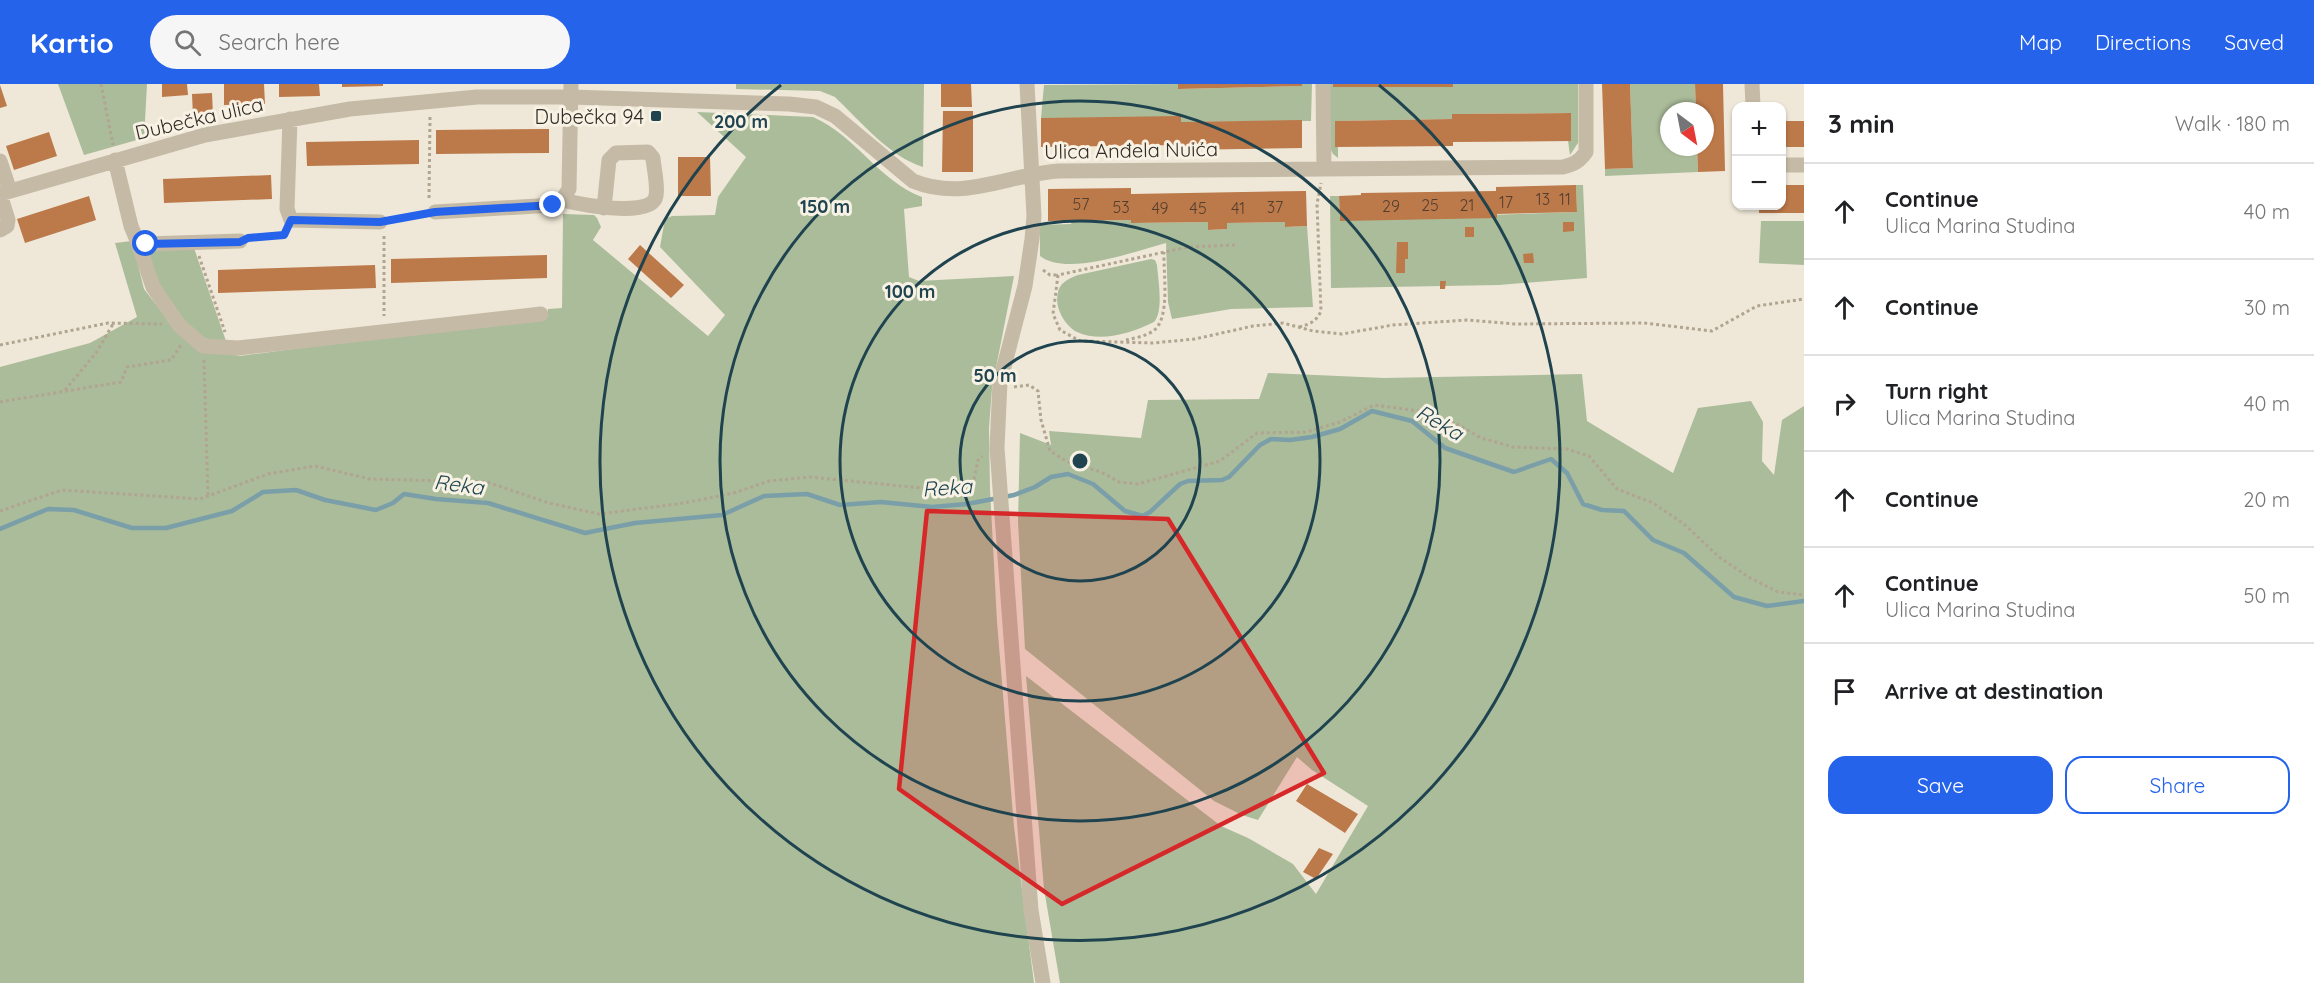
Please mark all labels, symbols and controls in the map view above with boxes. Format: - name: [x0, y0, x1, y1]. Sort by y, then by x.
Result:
- search box: [150, 15, 570, 69]
- text: Kartio: [30, 25, 114, 60]
- icon: search: [171, 26, 204, 59]
- text: Search here: [219, 28, 340, 56]
- text: Map: [2019, 29, 2062, 55]
- text: Directions: [2095, 29, 2191, 55]
- text: Saved: [2224, 29, 2284, 55]
- street label: Dubečka ulica: [133, 91, 265, 145]
- north arrow: [1660, 102, 1714, 156]
- map controls: [1732, 102, 1786, 210]
- button: +: [1732, 102, 1786, 156]
- place label: Dubečka 94: [535, 104, 644, 129]
- text: 3 min: [1828, 107, 1895, 140]
- marker: Dubečka 94: [649, 109, 663, 123]
- text: 200 m: [714, 110, 768, 133]
- text: Walk · 180 m: [2175, 111, 2290, 136]
- street label: Ulica Anđela Nuića: [1044, 136, 1218, 164]
- button: −: [1732, 156, 1786, 210]
- text: Continue: [1885, 185, 1979, 213]
- house number: 13: [1536, 189, 1550, 209]
- house number: 11: [1559, 189, 1571, 209]
- route end: [539, 191, 565, 217]
- house number: 17: [1499, 192, 1513, 212]
- house number: 57: [1073, 194, 1089, 214]
- text: 150 m: [800, 195, 850, 218]
- house number: 25: [1421, 195, 1439, 215]
- house number: 21: [1460, 195, 1474, 215]
- icon: ahead: [1828, 195, 1861, 228]
- house number: 29: [1382, 196, 1400, 216]
- house number: 53: [1112, 197, 1130, 217]
- house number: 37: [1267, 197, 1283, 217]
- house number: 49: [1151, 198, 1169, 218]
- house number: 45: [1189, 198, 1207, 218]
- house number: 41: [1231, 198, 1245, 218]
- text: 40 m: [2244, 199, 2290, 224]
- text: Ulica Marina Studina: [1885, 213, 2075, 238]
- route start: [132, 230, 158, 256]
- text: 100 m: [885, 280, 935, 303]
- icon: ahead: [1828, 291, 1861, 324]
- text: Continue: [1885, 293, 1979, 321]
- text: 30 m: [2244, 295, 2290, 320]
- text: 50 m: [973, 364, 1017, 387]
- text: Turn right: [1885, 377, 1989, 405]
- icon: right: [1828, 387, 1861, 420]
- text: 40 m: [2244, 391, 2290, 416]
- water label: Reka: [1412, 398, 1469, 446]
- text: Ulica Marina Studina: [1885, 405, 2075, 430]
- centre of rings: [1070, 451, 1090, 471]
- water label: Reka: [433, 468, 487, 500]
- water label: Reka: [921, 472, 974, 502]
- icon: ahead: [1828, 483, 1861, 516]
- text: Continue: [1885, 485, 1979, 513]
- text: 20 m: [2243, 487, 2290, 512]
- text: Continue: [1885, 569, 1979, 597]
- icon: ahead: [1828, 579, 1861, 612]
- text: 50 m: [2244, 583, 2290, 608]
- text: Ulica Marina Studina: [1885, 597, 2075, 622]
- icon: arrive: [1828, 675, 1861, 708]
- text: Arrive at destination: [1885, 677, 2103, 705]
- button: Save: [1828, 756, 2053, 814]
- button: Share: [2065, 756, 2290, 814]

